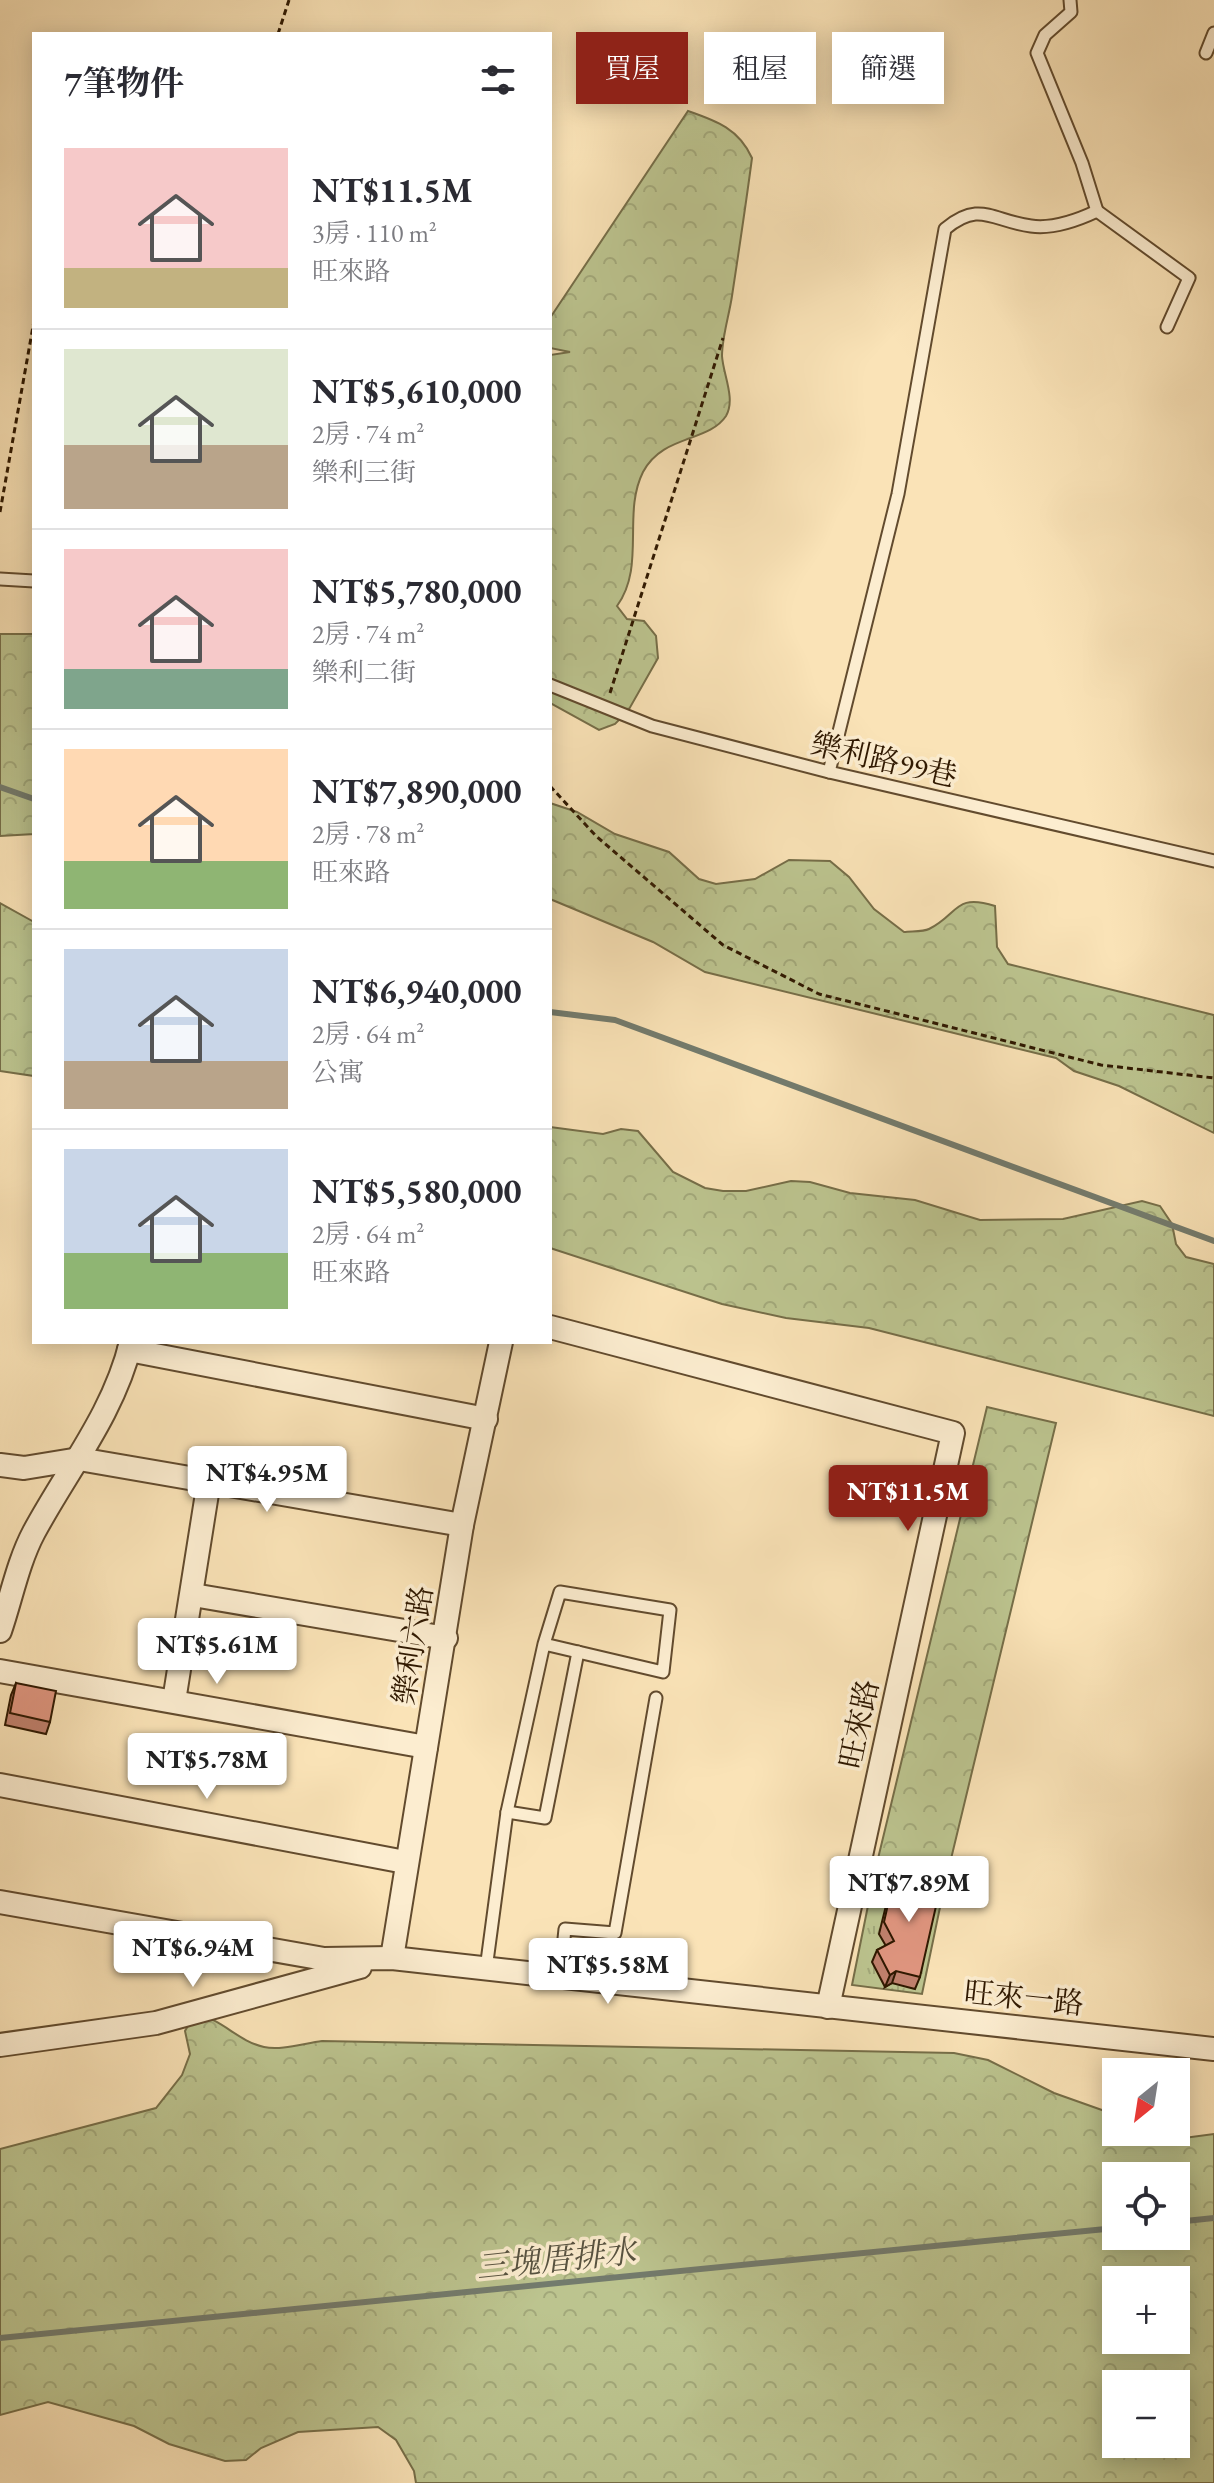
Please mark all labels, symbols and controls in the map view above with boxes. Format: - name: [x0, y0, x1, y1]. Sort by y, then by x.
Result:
- chip: 買屋: [576, 32, 688, 104]
- chip: 租屋: [704, 32, 816, 104]
- chip: 篩選: [832, 32, 944, 104]
- icon: filters: [476, 58, 520, 102]
- text: 7筆物件: [64, 61, 184, 105]
- text: NT$11.5M: [312, 168, 472, 212]
- icon: home: [128, 180, 224, 276]
- text: 3房 · 110 m²: [312, 216, 437, 250]
- text: 旺來路: [312, 254, 390, 288]
- text: NT$5,610,000: [312, 369, 522, 413]
- icon: home: [128, 381, 224, 477]
- text: 2房 · 74 m²: [312, 417, 424, 451]
- text: 樂利三街: [312, 455, 416, 489]
- text: NT$5,780,000: [312, 569, 522, 613]
- icon: home: [128, 581, 224, 677]
- text: 2房 · 74 m²: [312, 617, 424, 651]
- text: 樂利二街: [312, 655, 416, 689]
- street label: 樂利路99巷: [807, 724, 961, 795]
- text: NT$7,890,000: [312, 769, 522, 813]
- icon: home: [128, 781, 224, 877]
- text: 2房 · 78 m²: [312, 817, 424, 851]
- text: 旺來路: [312, 855, 390, 889]
- text: NT$6,940,000: [312, 969, 522, 1013]
- icon: home: [128, 981, 224, 1077]
- text: 2房 · 64 m²: [312, 1017, 424, 1051]
- text: 公寓: [312, 1055, 364, 1089]
- text: NT$5,580,000: [312, 1169, 522, 1213]
- icon: home: [128, 1181, 224, 1277]
- text: 2房 · 64 m²: [312, 1217, 424, 1251]
- text: 旺來路: [312, 1255, 390, 1289]
- pin: NT$4.95M: [184, 1446, 350, 1514]
- text: NT$4.95M: [206, 1455, 328, 1489]
- pin: NT$11.5M: [825, 1465, 991, 1533]
- text: NT$11.5M: [847, 1474, 969, 1508]
- street label: 樂利六路: [384, 1583, 441, 1707]
- pin: NT$5.61M: [134, 1618, 300, 1686]
- text: NT$5.61M: [156, 1627, 278, 1661]
- street label: 旺來路: [830, 1676, 887, 1772]
- pin: NT$5.78M: [124, 1733, 290, 1801]
- text: NT$5.78M: [146, 1742, 268, 1776]
- pin: NT$7.89M: [826, 1856, 992, 1924]
- text: NT$7.89M: [848, 1865, 970, 1899]
- pin: NT$6.94M: [110, 1921, 276, 1989]
- text: NT$6.94M: [132, 1930, 254, 1964]
- pin: NT$5.58M: [525, 1938, 691, 2006]
- text: NT$5.58M: [547, 1947, 669, 1981]
- street label: 旺來一路: [962, 1972, 1086, 2023]
- north arrow: [1102, 2058, 1190, 2146]
- map controls: [1102, 2058, 1190, 2458]
- button: locate: [1102, 2162, 1190, 2250]
- water label: 三塊厝排水: [474, 2229, 641, 2288]
- button: +: [1102, 2266, 1190, 2354]
- button: −: [1102, 2370, 1190, 2458]

